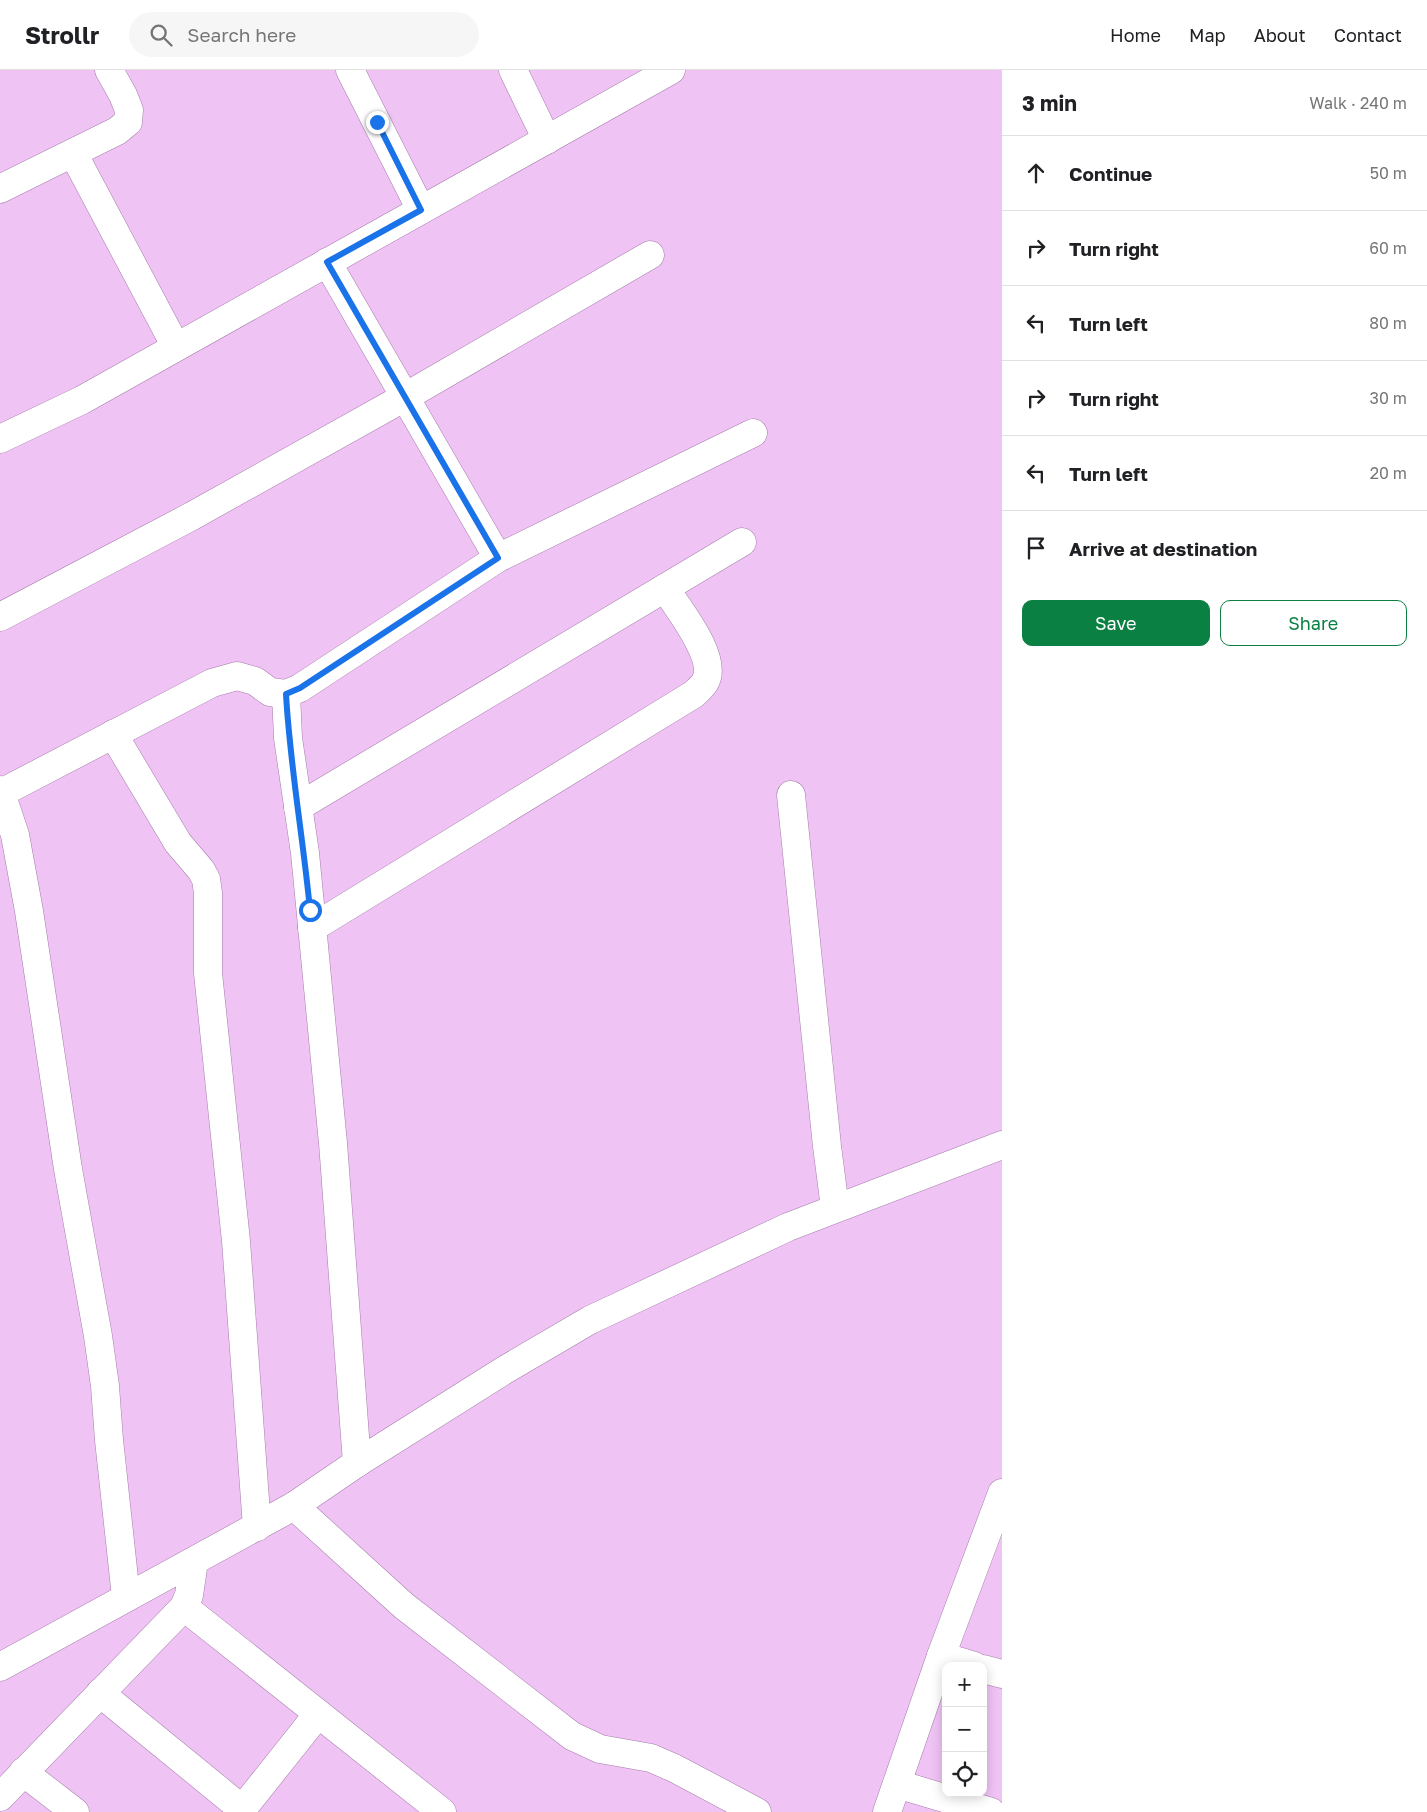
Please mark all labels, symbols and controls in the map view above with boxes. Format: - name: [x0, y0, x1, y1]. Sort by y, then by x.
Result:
- search box: [129, 12, 479, 57]
- text: Strollr: [25, 20, 99, 49]
- icon: search: [147, 21, 175, 49]
- text: Search here: [187, 23, 296, 46]
- text: Home: [1110, 24, 1161, 46]
- text: Map: [1189, 24, 1226, 46]
- text: About: [1254, 24, 1306, 46]
- text: Contact: [1334, 24, 1402, 46]
- text: 3 min: [1022, 90, 1077, 116]
- text: Walk · 240 m: [1309, 93, 1407, 113]
- route end: [366, 111, 389, 134]
- icon: ahead: [1022, 159, 1050, 187]
- text: Continue: [1069, 162, 1152, 185]
- text: 50 m: [1370, 163, 1407, 183]
- icon: right: [1022, 234, 1050, 262]
- text: Turn right: [1069, 237, 1159, 260]
- text: 60 m: [1369, 238, 1407, 258]
- icon: left: [1022, 309, 1050, 337]
- text: Turn left: [1069, 312, 1148, 335]
- text: 80 m: [1369, 313, 1407, 333]
- icon: right: [1022, 384, 1050, 412]
- text: Turn right: [1069, 387, 1159, 410]
- text: 30 m: [1370, 388, 1407, 408]
- icon: left: [1022, 459, 1050, 487]
- text: Turn left: [1069, 462, 1148, 485]
- text: 20 m: [1370, 463, 1407, 483]
- icon: arrive: [1022, 534, 1050, 562]
- text: Arrive at destination: [1069, 537, 1257, 560]
- button: Save: [1022, 600, 1210, 646]
- button: Share: [1220, 600, 1407, 646]
- route start: [299, 899, 322, 922]
- map controls: [942, 1662, 987, 1797]
- button: +: [942, 1662, 987, 1707]
- button: −: [942, 1707, 987, 1752]
- button: locate: [942, 1752, 987, 1797]

